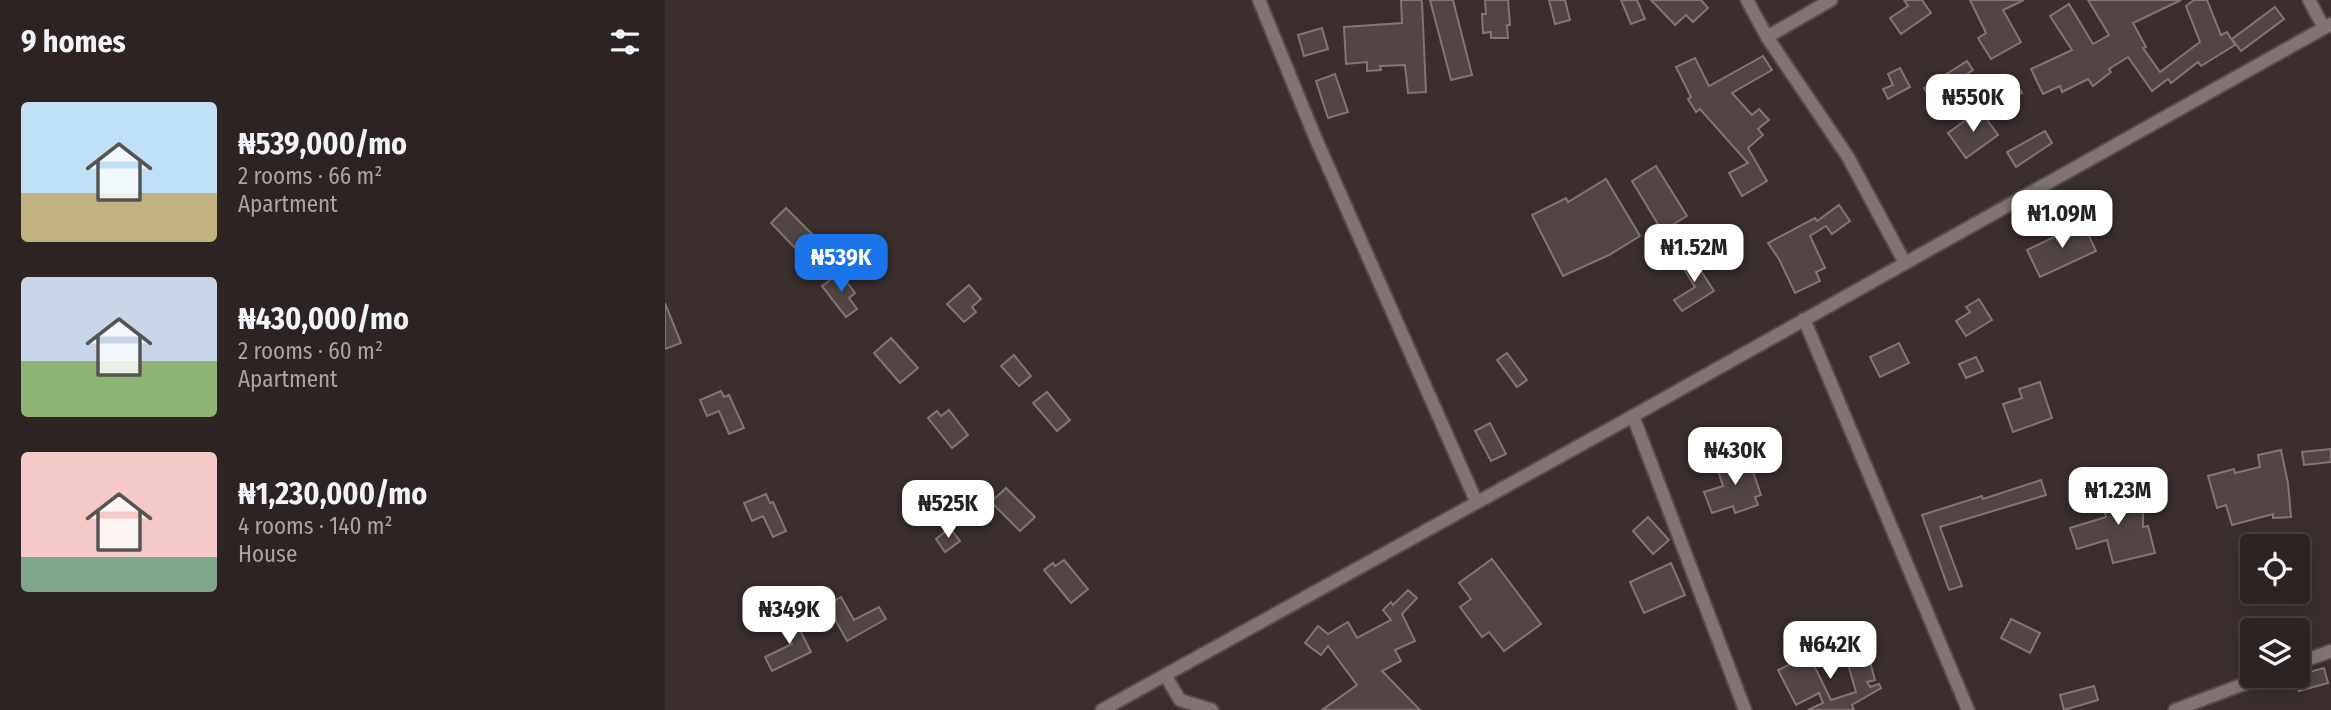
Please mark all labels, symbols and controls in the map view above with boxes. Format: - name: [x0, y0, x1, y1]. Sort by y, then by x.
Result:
- icon: filters: [606, 23, 644, 61]
- text: 9 homes: [21, 24, 126, 60]
- pin: ₦550K: [1924, 74, 2022, 134]
- text: ₦550K: [1942, 83, 2004, 111]
- text: ₦539,000/mo: [238, 126, 407, 162]
- icon: home: [77, 130, 161, 214]
- text: 2 rooms · 66 m²: [238, 162, 382, 190]
- text: Apartment: [238, 190, 338, 218]
- pin: ₦1.09M: [2005, 190, 2119, 250]
- text: ₦1.09M: [2027, 199, 2097, 227]
- pin: ₦1.52M: [1637, 224, 1751, 284]
- text: ₦1.52M: [1660, 233, 1728, 261]
- pin: ₦539K: [792, 234, 890, 294]
- text: ₦539K: [811, 243, 871, 271]
- text: ₦430,000/mo: [238, 301, 409, 337]
- icon: home: [77, 305, 161, 389]
- text: 2 rooms · 60 m²: [238, 337, 383, 365]
- text: Apartment: [238, 365, 338, 393]
- pin: ₦430K: [1686, 428, 1784, 487]
- text: ₦430K: [1704, 436, 1766, 464]
- pin: ₦1.23M: [2061, 468, 2175, 527]
- text: ₦1,230,000/mo: [238, 476, 427, 512]
- text: ₦1.23M: [2085, 476, 2151, 504]
- icon: home: [77, 480, 161, 564]
- pin: ₦525K: [899, 480, 997, 540]
- text: ₦525K: [918, 489, 978, 517]
- text: 4 rooms · 140 m²: [238, 512, 393, 540]
- map controls: [2240, 534, 2310, 688]
- button: locate: [2240, 534, 2310, 604]
- text: House: [238, 540, 297, 568]
- pin: ₦349K: [740, 586, 838, 646]
- text: ₦349K: [758, 595, 820, 623]
- button: layers: [2240, 618, 2310, 688]
- pin: ₦642K: [1781, 622, 1879, 681]
- text: ₦642K: [1799, 630, 1861, 658]

